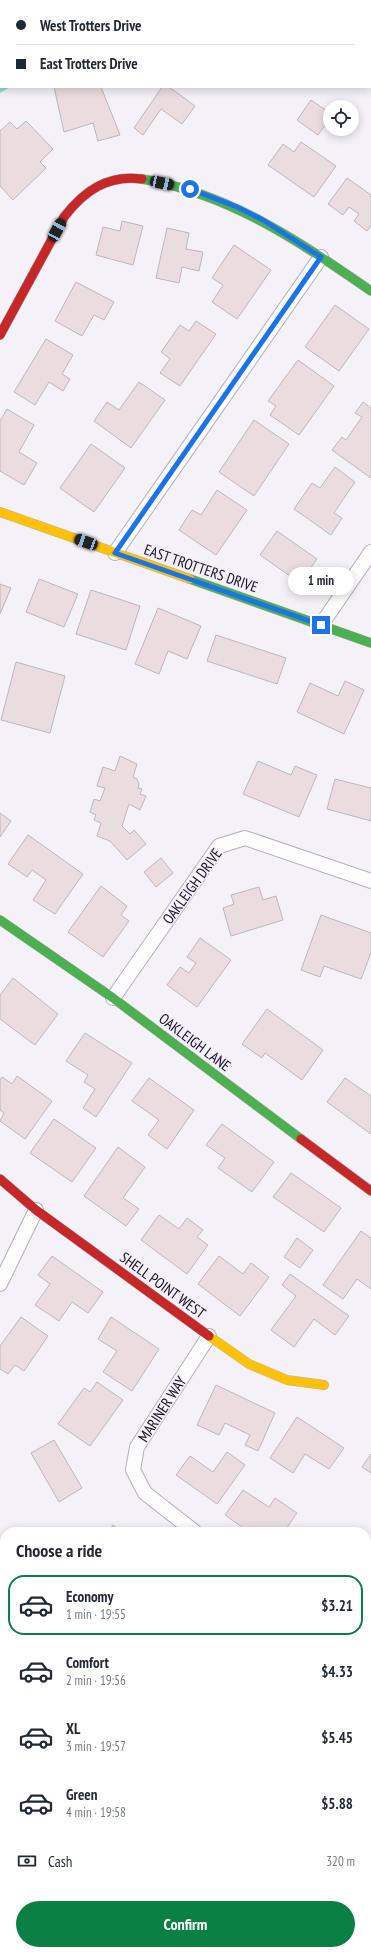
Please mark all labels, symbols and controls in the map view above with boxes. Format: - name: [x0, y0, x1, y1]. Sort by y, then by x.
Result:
- text: West Trotters Drive: [40, 16, 142, 35]
- text: East Trotters Drive: [40, 54, 138, 73]
- map controls: [323, 100, 359, 136]
- button: locate: [323, 100, 359, 136]
- car: [149, 175, 175, 191]
- route start: [181, 180, 199, 198]
- car: [46, 217, 68, 243]
- car: [73, 532, 99, 552]
- street label: EAST TROTTERS DRIVE: [142, 540, 260, 596]
- callout: 1 min: [288, 567, 354, 595]
- text: 1 min: [308, 572, 334, 589]
- route end: [312, 616, 330, 634]
- street label: OAKLEIGH DRIVE: [158, 844, 226, 928]
- street label: OAKLEIGH LANE: [155, 1009, 235, 1075]
- street label: SHELL POINT WEST: [116, 1248, 210, 1323]
- street label: MARINER WAY: [134, 1372, 190, 1446]
- text: Choose a ride: [16, 1539, 102, 1562]
- icon: car: [18, 1587, 54, 1623]
- text: Economy: [66, 1587, 114, 1606]
- text: $3.21: [321, 1596, 353, 1615]
- text: 1 min · 19:55: [66, 1606, 126, 1623]
- icon: car: [18, 1653, 54, 1689]
- text: Comfort: [66, 1653, 109, 1672]
- text: $4.33: [321, 1662, 353, 1681]
- text: 2 min · 19:56: [66, 1672, 126, 1689]
- icon: car: [18, 1719, 54, 1755]
- text: XL: [66, 1719, 80, 1738]
- text: $5.45: [321, 1728, 353, 1747]
- text: 3 min · 19:57: [66, 1738, 126, 1755]
- icon: car: [18, 1785, 54, 1821]
- text: Green: [66, 1785, 98, 1804]
- text: $5.88: [321, 1794, 353, 1813]
- text: 4 min · 19:58: [66, 1804, 126, 1821]
- icon: cash: [16, 1850, 38, 1872]
- text: Cash: [48, 1852, 72, 1871]
- text: 320 m: [326, 1853, 355, 1870]
- button: Confirm: [16, 1901, 355, 1947]

